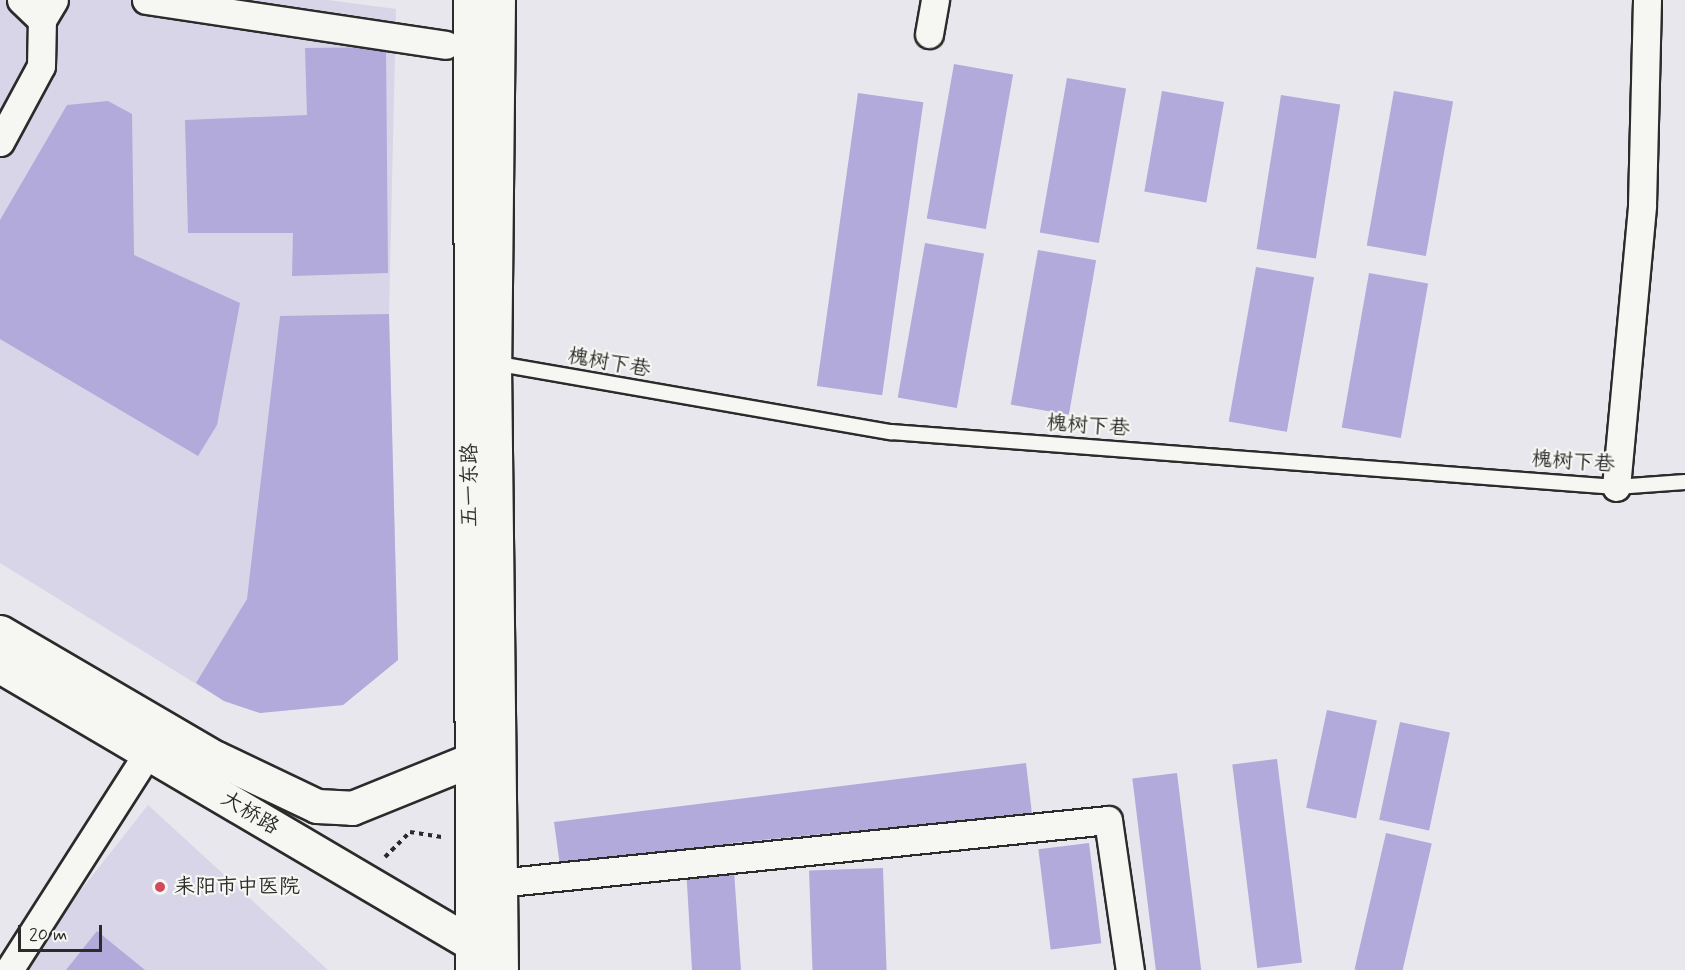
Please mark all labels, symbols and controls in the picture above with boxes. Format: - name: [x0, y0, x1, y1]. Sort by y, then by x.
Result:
- street label: 槐树下巷: [565, 343, 653, 383]
- street label: 槐树下巷: [1045, 411, 1131, 441]
- street label: 五一东路: [457, 443, 483, 527]
- street label: 槐树下巷: [1530, 447, 1616, 477]
- street label: 大桥路: [217, 786, 283, 840]
- place label: 耒阳市中医院: [174, 874, 300, 900]
- marker: 耒阳市中医院: [151, 878, 169, 896]
- scale bar: [21, 913, 105, 951]
- text: 20 m: [29, 923, 67, 947]

